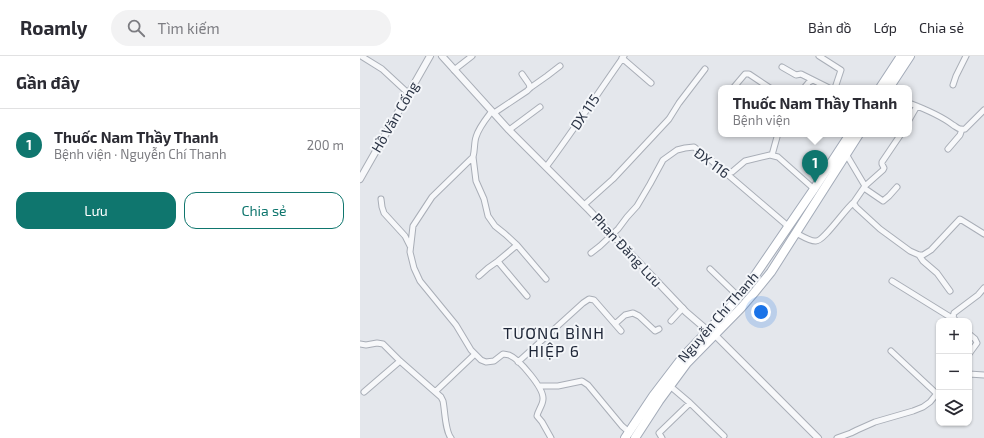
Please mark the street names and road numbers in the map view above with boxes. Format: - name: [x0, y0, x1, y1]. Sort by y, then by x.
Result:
- street label: Hồ Văn Cống: [367, 78, 422, 155]
- street label: DX 115: [567, 91, 603, 133]
- street label: ĐX 116: [691, 144, 733, 181]
- street label: Phan Đăng Lưu: [589, 209, 666, 290]
- street label: Nguyễn Chí Thanh: [674, 268, 762, 365]

